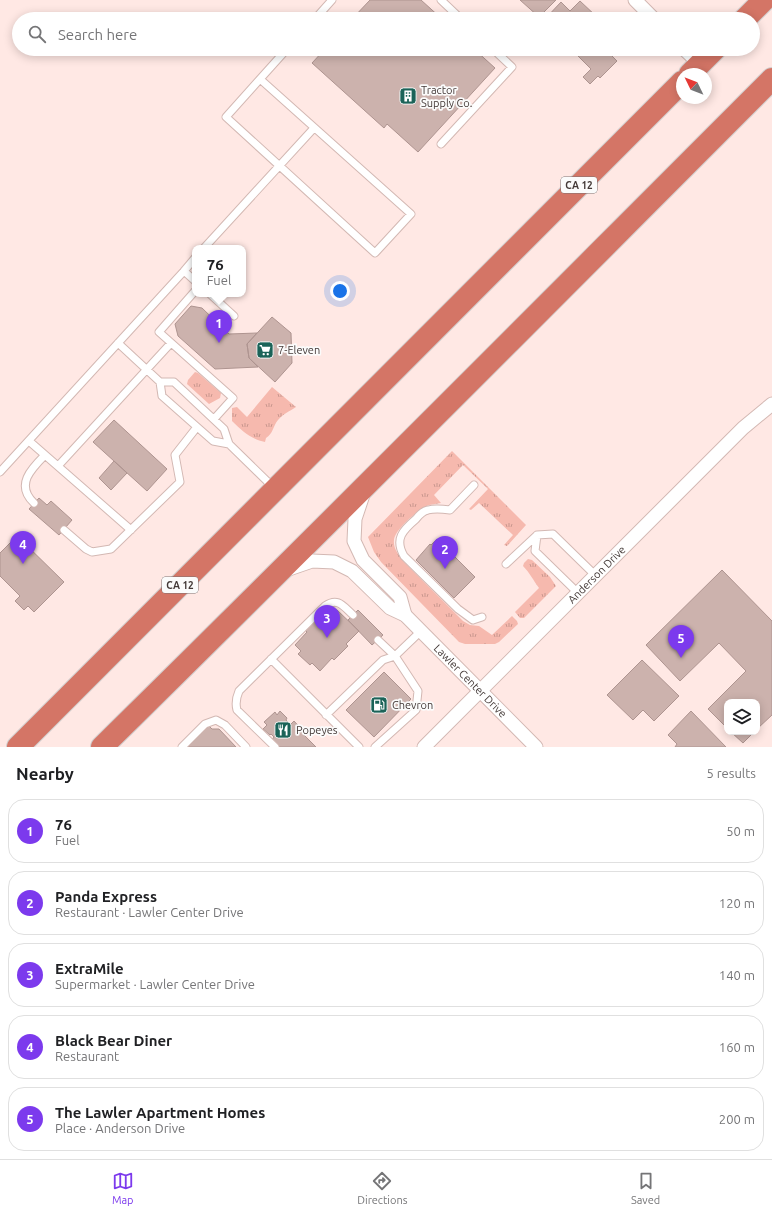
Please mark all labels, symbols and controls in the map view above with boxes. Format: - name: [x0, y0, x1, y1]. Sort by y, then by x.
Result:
- search box: [12, 12, 760, 56]
- icon: search: [26, 23, 48, 45]
- text: Search here: [58, 26, 137, 43]
- north arrow: [676, 68, 712, 104]
- place label: Tractor Supply Co.: [421, 84, 472, 109]
- building icon: Tractor Supply Co.: [398, 86, 418, 106]
- road number: CA 12: [561, 177, 597, 193]
- popup: [192, 245, 246, 297]
- text: 76: [207, 256, 224, 273]
- text: Fuel: [207, 273, 231, 287]
- your location: [330, 281, 350, 301]
- pin: 1: [206, 310, 232, 343]
- supermarket icon: 7-Eleven: [255, 340, 275, 360]
- place label: 7-Eleven: [278, 344, 320, 356]
- pin: 4: [10, 531, 36, 564]
- pin: 2: [432, 536, 458, 569]
- street label: Anderson Drive: [565, 543, 628, 606]
- road number: CA 12: [162, 577, 198, 593]
- pin: 3: [314, 605, 340, 638]
- pin: 5: [668, 625, 694, 658]
- street label: Lawler Center Drive: [432, 642, 509, 720]
- fuel station icon: Chevron: [369, 695, 389, 715]
- place label: Chevron: [392, 699, 433, 711]
- map controls: [724, 699, 760, 735]
- button: layers: [724, 699, 760, 735]
- restaurant icon: Popeyes: [273, 720, 293, 740]
- place label: Popeyes: [296, 724, 338, 736]
- text: Nearby: [16, 764, 74, 783]
- text: 5 results: [706, 766, 756, 780]
- text: 76: [55, 816, 72, 833]
- text: 1: [26, 824, 34, 838]
- text: 50 m: [726, 824, 755, 838]
- text: Fuel: [55, 833, 80, 847]
- text: Panda Express: [55, 888, 157, 905]
- text: 2: [26, 896, 34, 910]
- text: 120 m: [719, 896, 755, 910]
- text: Restaurant · Lawler Center Drive: [55, 905, 244, 919]
- text: ExtraMile: [55, 960, 124, 977]
- text: 3: [26, 968, 34, 982]
- text: 140 m: [719, 968, 755, 982]
- text: Supermarket · Lawler Center Drive: [55, 977, 255, 991]
- text: Black Bear Diner: [55, 1032, 172, 1049]
- text: 4: [26, 1040, 34, 1054]
- text: 160 m: [719, 1040, 755, 1054]
- text: Restaurant: [55, 1049, 119, 1063]
- text: The Lawler Apartment Homes: [55, 1104, 265, 1121]
- text: 5: [26, 1112, 34, 1126]
- text: 200 m: [719, 1112, 755, 1126]
- text: Place · Anderson Drive: [55, 1121, 185, 1135]
- tab: Map: [112, 1170, 134, 1206]
- tab: Directions: [357, 1170, 407, 1206]
- tab: Saved: [631, 1170, 660, 1206]

